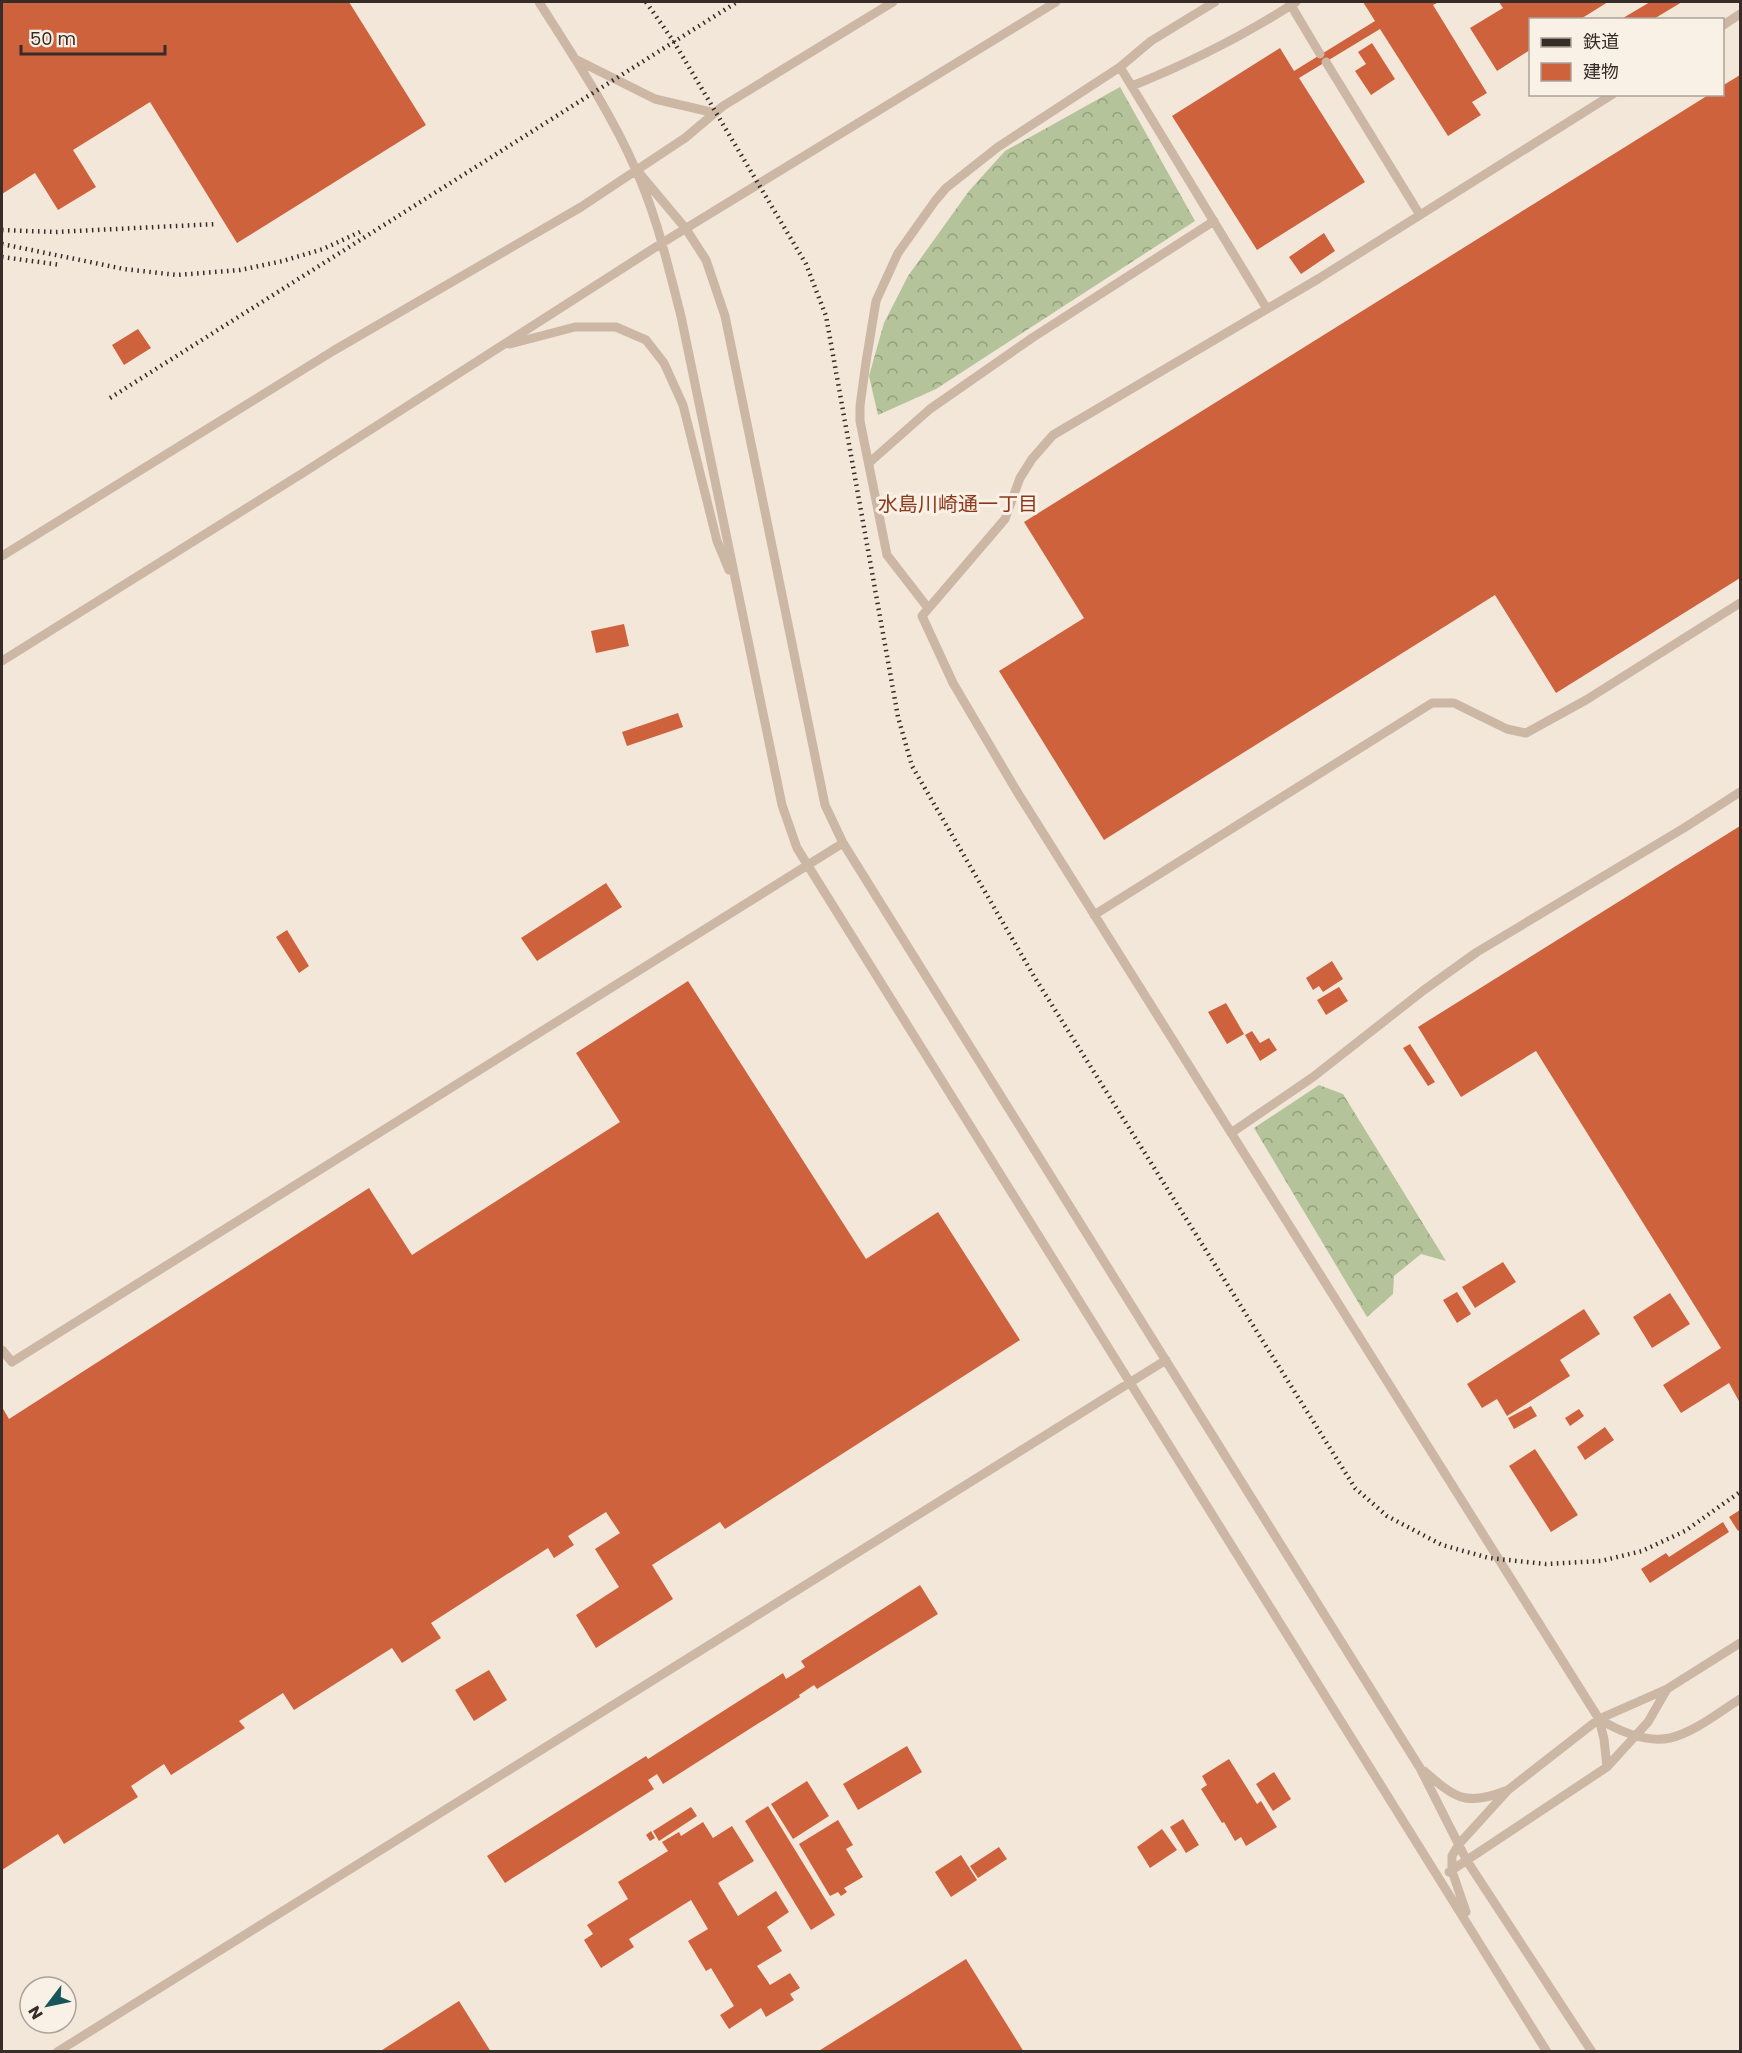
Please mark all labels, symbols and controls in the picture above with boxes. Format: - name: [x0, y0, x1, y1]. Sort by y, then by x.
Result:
- scale bar: [21, 18, 165, 56]
- legend: [1529, 18, 1724, 96]
- text: 50 m: [30, 26, 76, 51]
- text: 鉄道: [1583, 29, 1619, 54]
- text: 建物: [1583, 59, 1619, 84]
- district label: 水島川崎通一丁目: [878, 490, 1038, 518]
- north arrow: [18, 1975, 78, 2035]
- text: N: [23, 2001, 49, 2024]

